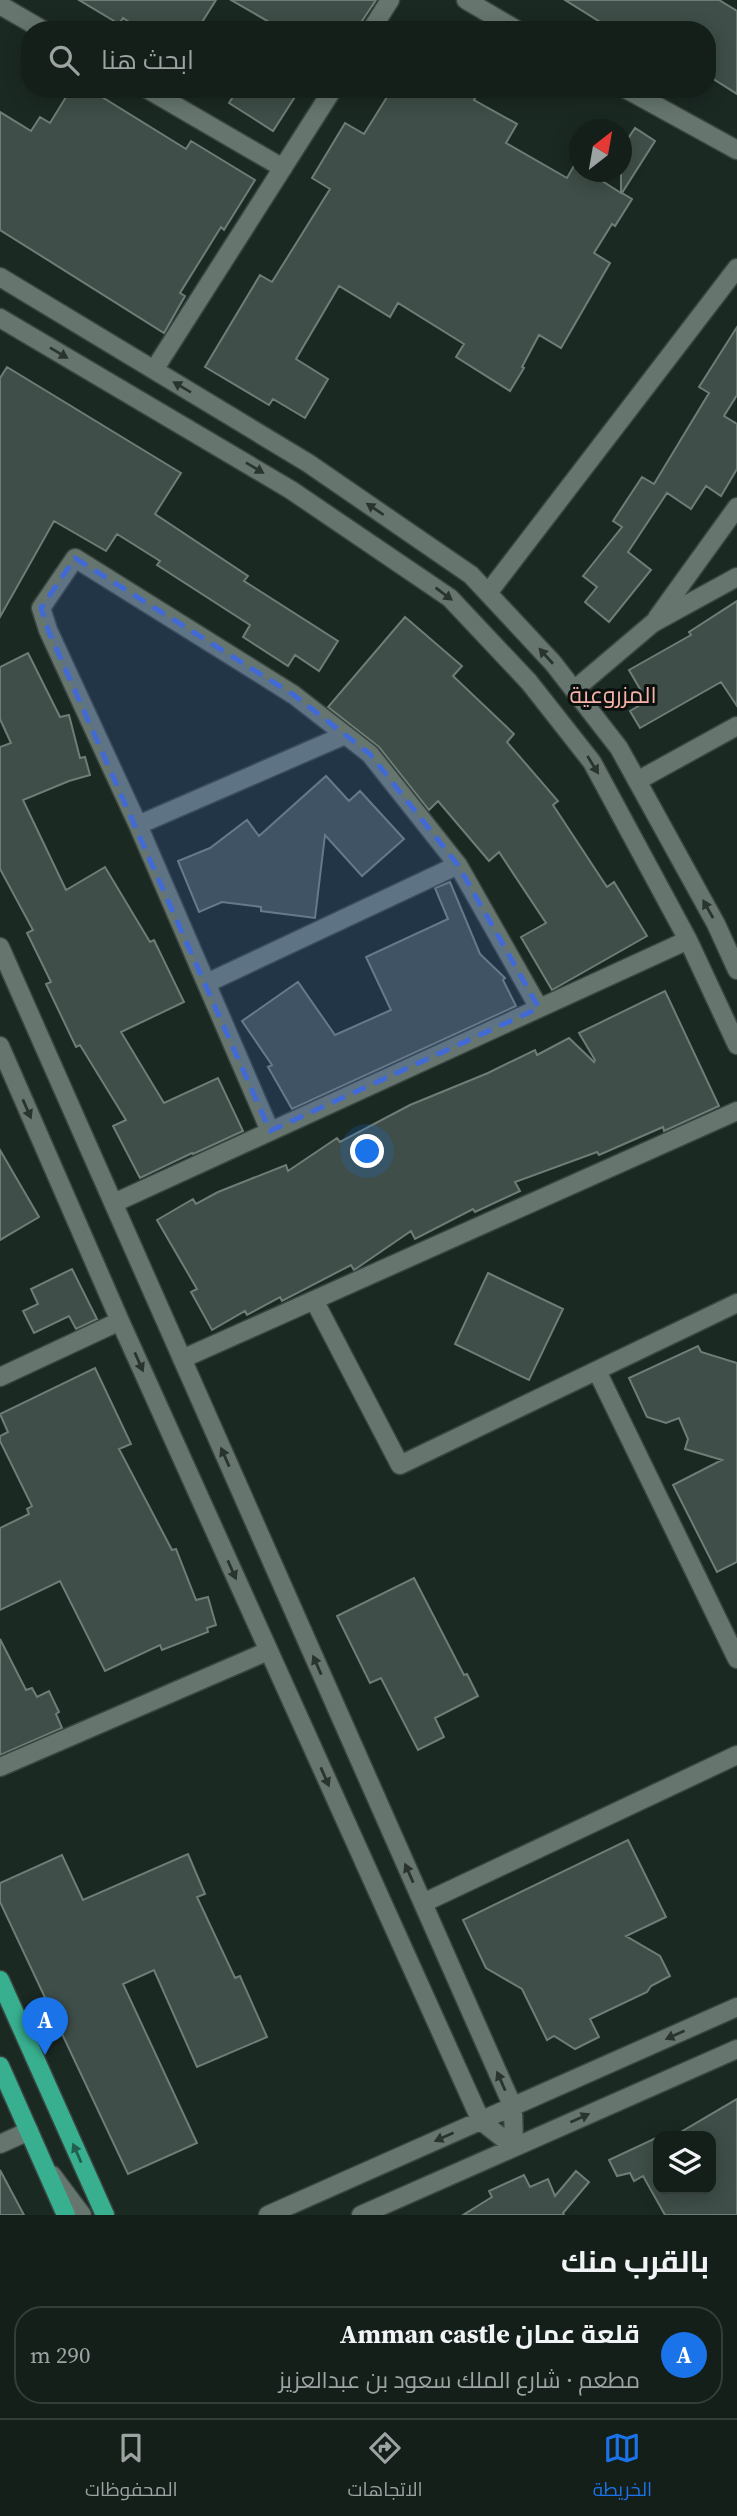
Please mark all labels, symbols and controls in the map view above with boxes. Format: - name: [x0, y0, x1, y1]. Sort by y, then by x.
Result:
- search box: [21, 21, 716, 98]
- icon: search: [45, 41, 83, 79]
- text: ابحث هنا: [101, 42, 194, 78]
- north arrow: [569, 119, 632, 182]
- one-way arrow: [49, 346, 68, 359]
- one-way arrow: [173, 381, 192, 393]
- one-way arrow: [245, 462, 264, 474]
- one-way arrow: [365, 502, 385, 515]
- one-way arrow: [434, 587, 452, 602]
- one-way arrow: [539, 648, 555, 665]
- district label: المزروعية: [569, 679, 657, 711]
- one-way arrow: [586, 756, 599, 775]
- one-way arrow: [702, 899, 714, 918]
- one-way arrow: [21, 1099, 33, 1119]
- your location: [350, 1134, 384, 1168]
- one-way arrow: [133, 1352, 145, 1372]
- one-way arrow: [219, 1446, 230, 1467]
- one-way arrow: [227, 1559, 238, 1580]
- one-way arrow: [311, 1654, 322, 1675]
- one-way arrow: [319, 1767, 331, 1787]
- one-way arrow: [403, 1863, 415, 1883]
- pin: A: [22, 1997, 68, 2055]
- one-way arrow: [664, 2030, 685, 2041]
- one-way arrow: [495, 2071, 507, 2091]
- one-way arrow: [570, 2112, 591, 2123]
- one-way arrow: [434, 2131, 454, 2143]
- map controls: [653, 2131, 716, 2194]
- button: layers: [653, 2131, 716, 2194]
- one-way arrow: [71, 2142, 82, 2163]
- text: بالقرب منك: [561, 2241, 709, 2282]
- text: قلعة عمان Amman castle: [340, 2316, 640, 2352]
- text: 290 m: [30, 2339, 91, 2371]
- text: A: [676, 2339, 692, 2371]
- text: مطعم · شارع الملك سعود بن عبدالعزيز: [279, 2364, 640, 2396]
- tab: المحفوظات: [85, 2429, 178, 2507]
- tab: الاتجاهات: [347, 2429, 423, 2507]
- tab: الخريطة: [593, 2429, 652, 2507]

